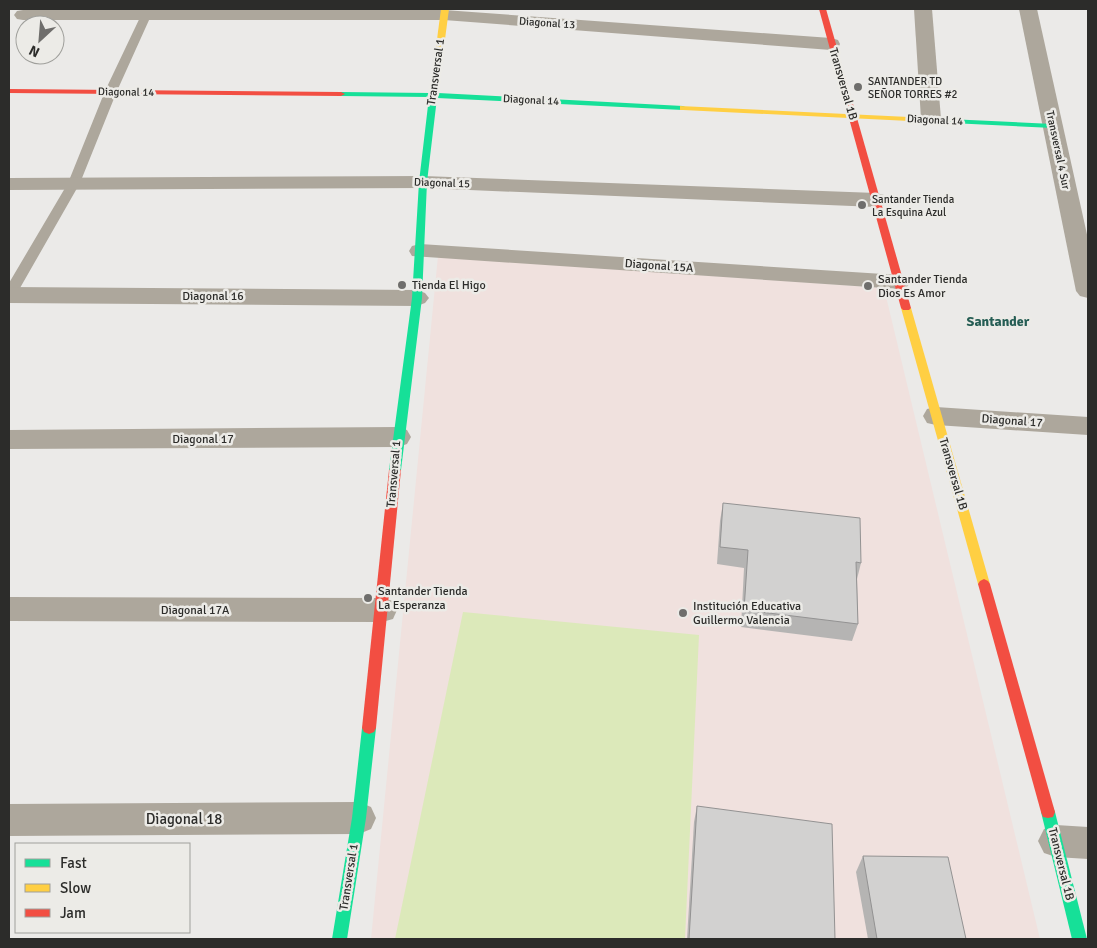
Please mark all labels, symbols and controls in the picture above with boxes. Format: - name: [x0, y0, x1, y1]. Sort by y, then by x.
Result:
- north arrow: [15, 15, 65, 65]
- street label: Diagonal 13: [518, 15, 576, 31]
- street label: Transversal 1: [424, 38, 448, 106]
- text: N: [26, 41, 43, 61]
- street label: Transversal 1B: [826, 46, 860, 122]
- place label: SANTANDER TD SEÑOR TORRES #2: [868, 75, 957, 101]
- marker: SANTANDER TD SEÑOR TORRES #2: [852, 81, 864, 93]
- street label: Diagonal 14: [98, 85, 154, 99]
- street label: Diagonal 14: [503, 92, 559, 108]
- street label: Transversal 4 Sur: [1043, 109, 1073, 191]
- street label: Diagonal 14: [907, 112, 963, 128]
- street label: Diagonal 15: [414, 176, 470, 190]
- place label: Santander Tienda La Esquina Azul: [872, 193, 955, 219]
- marker: Santander Tienda La Esquina Azul: [856, 199, 868, 211]
- street label: Diagonal 15A: [624, 256, 694, 276]
- place label: Santander Tienda Dios Es Amor: [878, 272, 968, 301]
- place label: Tienda El Higo: [412, 278, 486, 293]
- marker: Tienda El Higo: [396, 279, 408, 291]
- marker: Santander Tienda Dios Es Amor: [862, 280, 874, 292]
- street label: Diagonal 16: [182, 289, 244, 304]
- district label: Santander: [967, 313, 1030, 330]
- street label: Diagonal 17: [981, 411, 1043, 431]
- street label: Diagonal 17: [172, 432, 234, 447]
- street label: Transversal 1B: [936, 436, 970, 512]
- street label: Transversal 1: [384, 440, 404, 508]
- place label: Santander Tienda La Esperanza: [378, 584, 468, 613]
- marker: Santander Tienda La Esperanza: [362, 592, 374, 604]
- place label: Institución Educativa Guillermo Valencia: [693, 599, 801, 628]
- street label: Diagonal 17A: [161, 603, 230, 618]
- marker: Institución Educativa Guillermo Valencia: [677, 607, 689, 619]
- street label: Diagonal 18: [146, 810, 222, 828]
- street label: Transversal 1B: [1045, 826, 1077, 902]
- legend: [15, 843, 190, 933]
- street label: Transversal 1: [336, 843, 362, 911]
- text: Fast: [60, 854, 87, 872]
- text: Slow: [60, 879, 91, 897]
- text: Jam: [60, 904, 86, 922]

